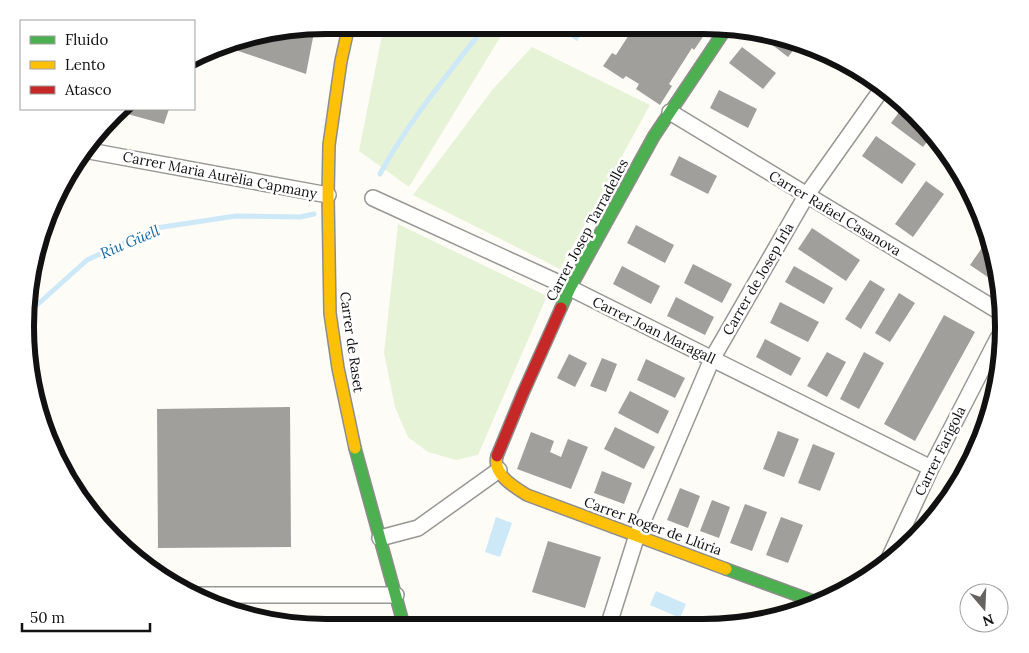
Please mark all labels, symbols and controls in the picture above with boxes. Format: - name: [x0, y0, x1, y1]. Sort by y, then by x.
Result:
- legend: [20, 20, 195, 110]
- text: Fluido: [65, 30, 108, 49]
- text: Lento: [65, 55, 106, 74]
- text: Atasco: [64, 80, 112, 99]
- street label: Carrer Maria Aurèlia Capmany: [121, 147, 319, 203]
- street label: Carrer Josep Tarradelles: [542, 156, 632, 304]
- street label: Carrer Rafael Casanova: [766, 166, 904, 260]
- street label: Carrer de Josep Irla: [718, 219, 798, 339]
- water label: Riu Güell: [97, 220, 163, 263]
- street label: Carrer de Raset: [336, 291, 368, 394]
- street label: Carrer Joan Maragall: [589, 292, 719, 368]
- street label: Carrer Farigola: [911, 403, 969, 499]
- street label: Carrer Roger de Llúria: [582, 493, 724, 559]
- north arrow: [959, 583, 1009, 633]
- scale bar: [22, 600, 150, 632]
- text: 50 m: [30, 608, 65, 627]
- text: N: [980, 610, 996, 631]

